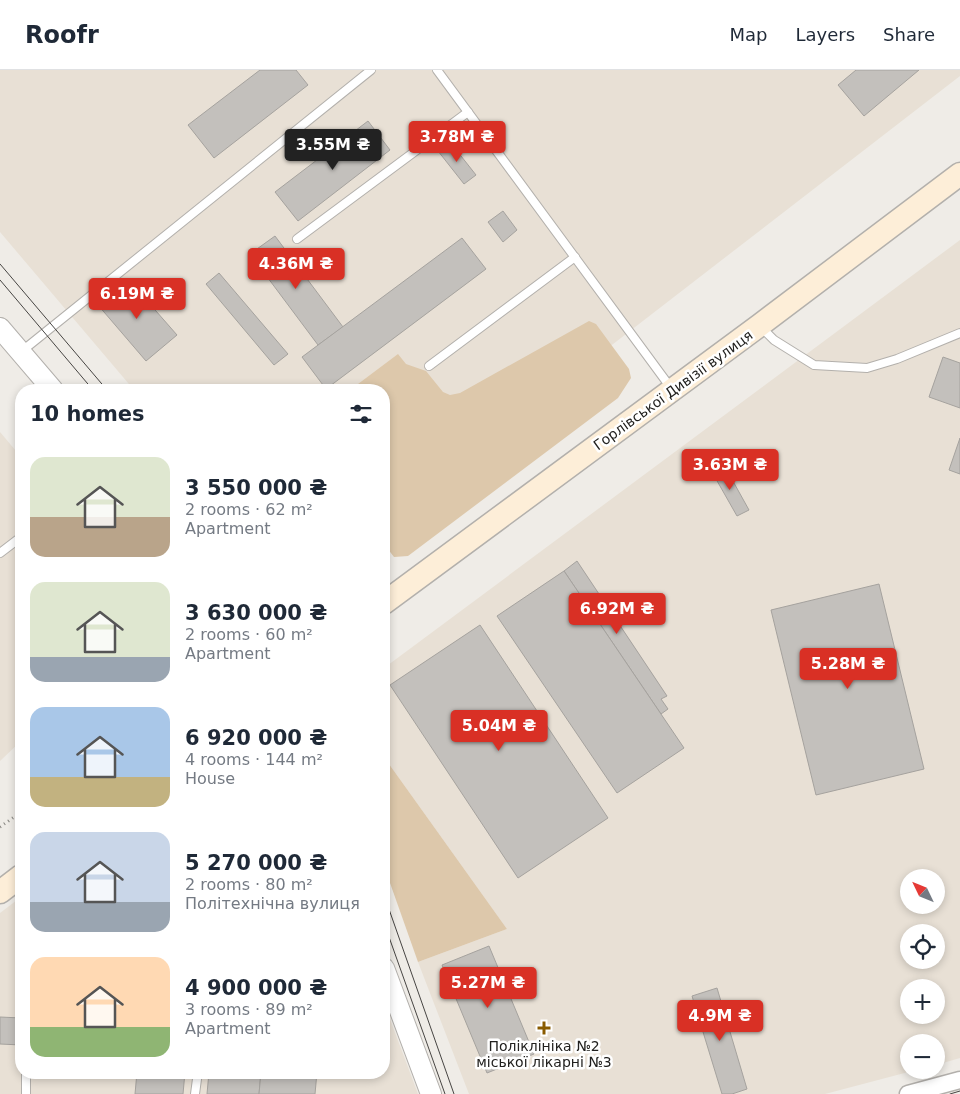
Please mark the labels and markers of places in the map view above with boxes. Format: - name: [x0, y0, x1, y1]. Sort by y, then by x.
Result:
- pin: 3.78M ₴: [411, 121, 503, 163]
- pin: 3.55M ₴: [287, 128, 379, 171]
- pin: 4.36M ₴: [250, 248, 342, 290]
- pin: 6.19M ₴: [91, 278, 183, 320]
- pin: 3.63M ₴: [684, 448, 776, 491]
- pin: 6.92M ₴: [571, 592, 663, 635]
- pin: 5.28M ₴: [802, 648, 894, 690]
- pin: 5.04M ₴: [453, 710, 545, 752]
- pin: 5.27M ₴: [442, 966, 534, 1009]
- pin: 4.9M ₴: [679, 1000, 761, 1042]
- marker: Поліклініка №2 міської лікарні №3: [537, 1021, 551, 1035]
- place label: Поліклініка №2 міської лікарні №3: [476, 1038, 612, 1070]

